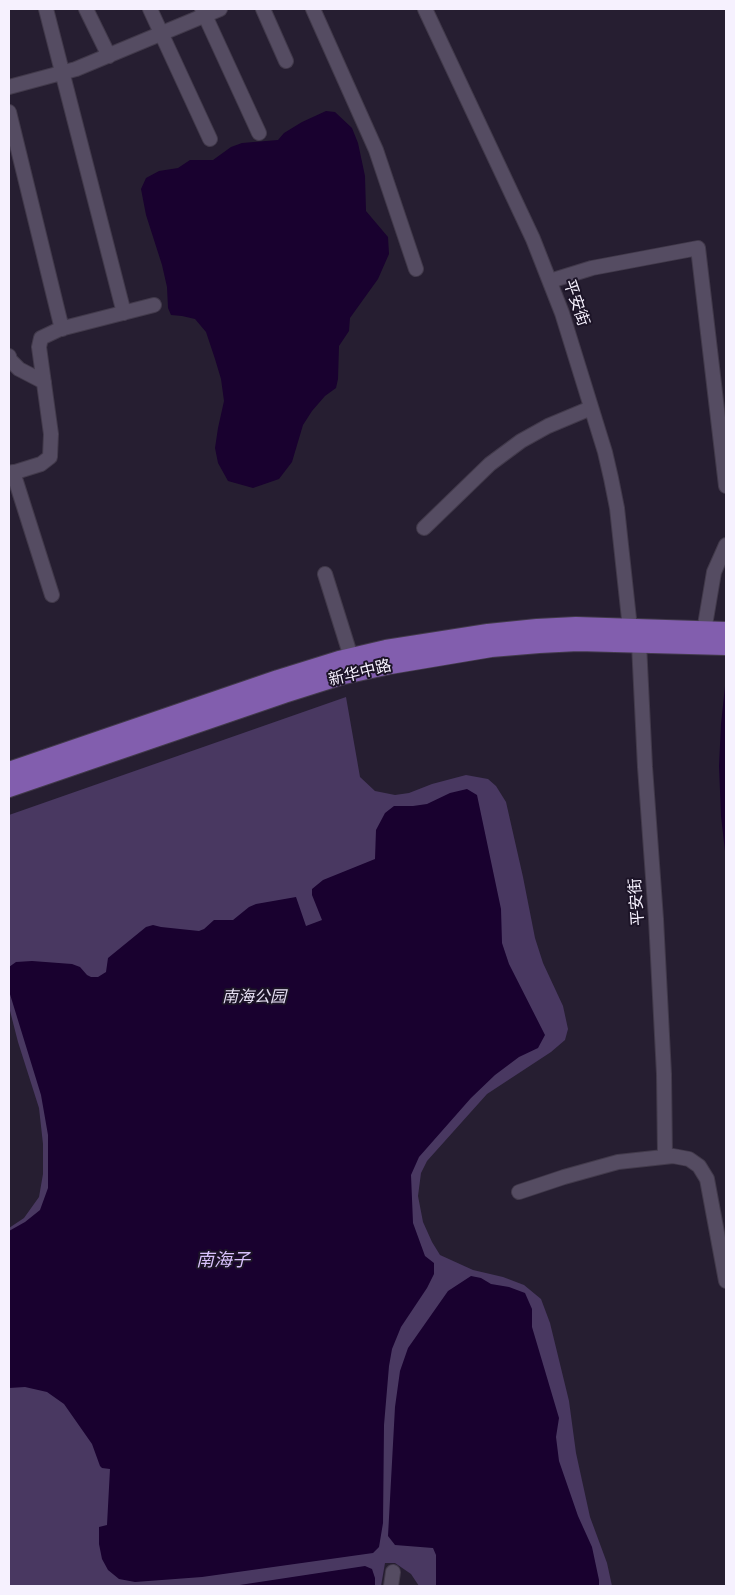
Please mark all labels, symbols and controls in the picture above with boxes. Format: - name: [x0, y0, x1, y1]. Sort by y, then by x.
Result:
- street label: 平安街: [559, 277, 593, 329]
- street label: 新华中路: [327, 656, 393, 690]
- street label: 平安街: [626, 877, 648, 927]
- park label: 南海公园: [222, 987, 286, 1007]
- water label: 南海子: [196, 1250, 250, 1272]

